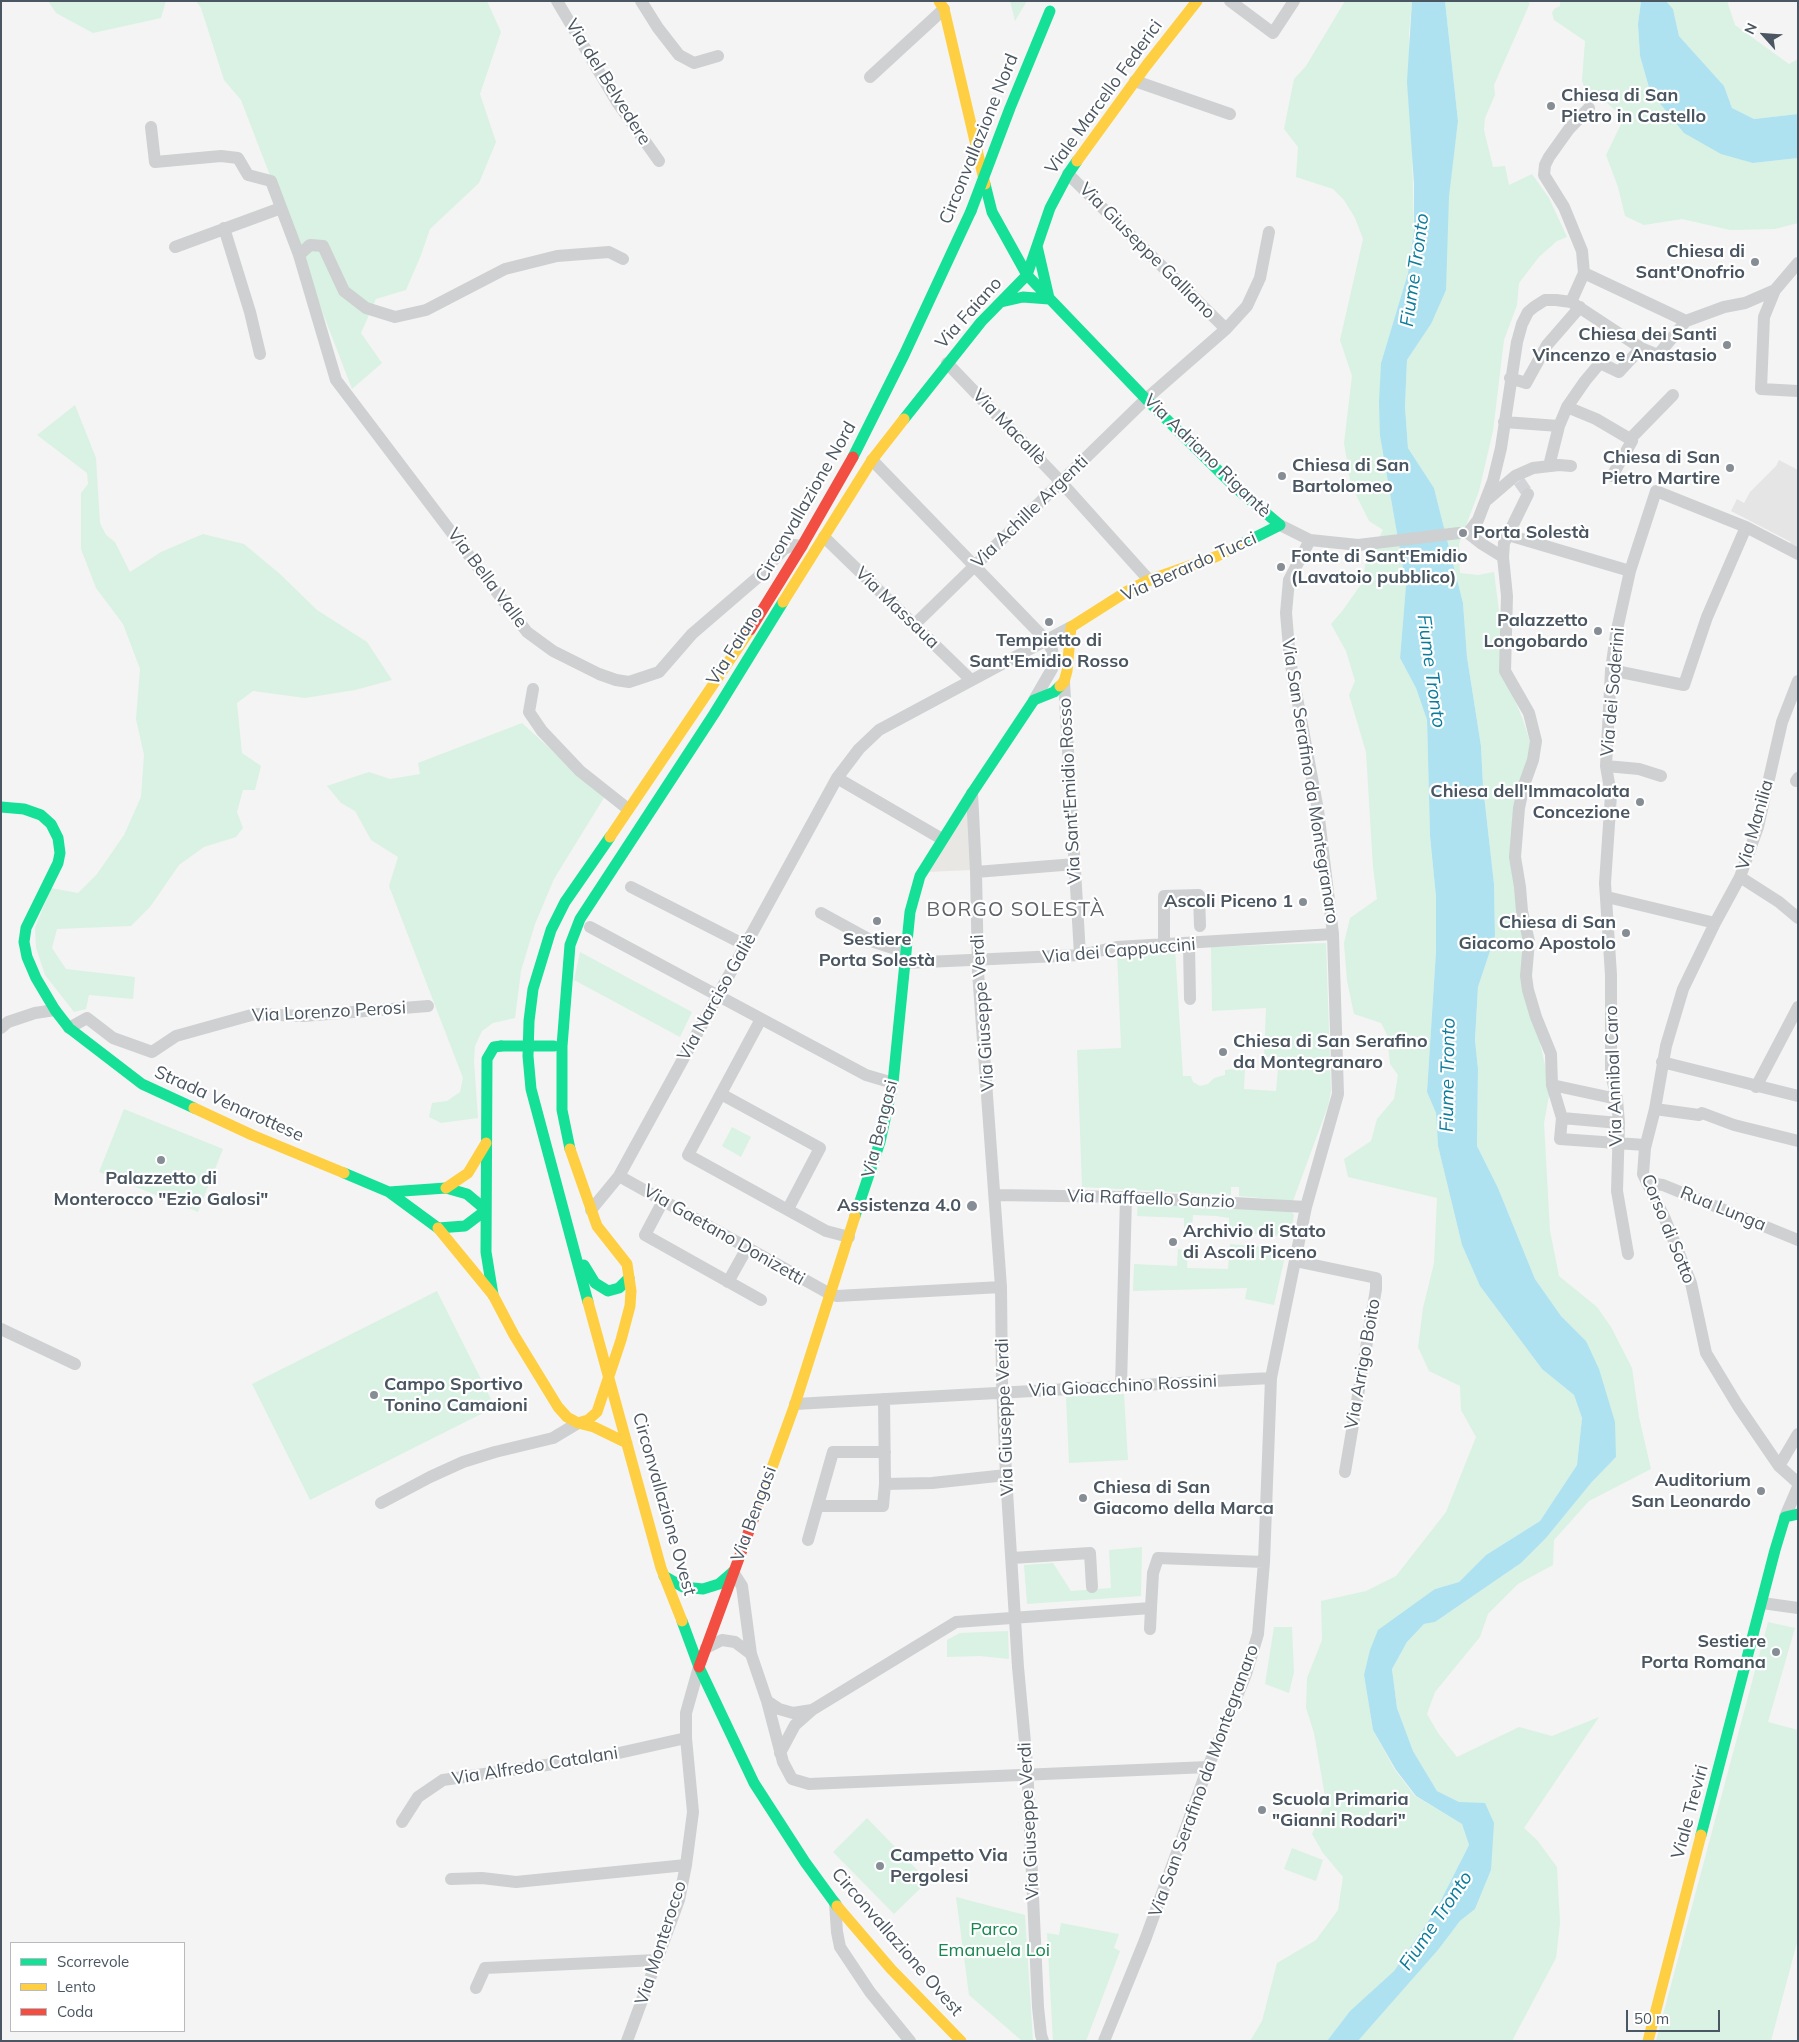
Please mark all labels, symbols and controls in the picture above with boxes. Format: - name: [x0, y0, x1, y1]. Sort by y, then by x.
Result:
- north arrow: [1739, 10, 1789, 60]
- street label: Via del Belvedere: [561, 15, 655, 149]
- street label: Viale Marcello Federici: [1041, 16, 1167, 178]
- text: N: [1740, 20, 1761, 37]
- street label: Circonvallazione Nord: [935, 51, 1023, 227]
- place label: Chiesa di San Pietro in Castello: [1561, 85, 1706, 128]
- marker: Chiesa di San Pietro in Castello: [1545, 100, 1557, 112]
- street label: Via Giuseppe Galliano: [1075, 179, 1219, 323]
- water label: Fiume Tronto: [1396, 212, 1434, 328]
- place label: Chiesa di Sant'Onofrio: [1636, 241, 1745, 284]
- marker: Chiesa di Sant'Onofrio: [1749, 256, 1761, 268]
- street label: Via Faiano: [931, 273, 1007, 353]
- place label: Chiesa dei Santi Vincenzo e Anastasio: [1532, 324, 1717, 366]
- marker: Chiesa dei Santi Vincenzo e Anastasio: [1721, 339, 1733, 351]
- street label: Via Macallè: [968, 385, 1050, 469]
- street label: Via Adriano Rigantè: [1139, 390, 1275, 522]
- street label: Circonvallazione Nord: [751, 418, 861, 586]
- place label: Chiesa di San Pietro Martire: [1601, 447, 1720, 489]
- street label: Via Achille Argenti: [967, 451, 1093, 573]
- place label: Chiesa di San Bartolomeo: [1292, 455, 1409, 498]
- marker: Chiesa di San Pietro Martire: [1724, 462, 1736, 474]
- marker: Chiesa di San Bartolomeo: [1276, 470, 1288, 482]
- place label: Porta Solestà: [1473, 522, 1589, 544]
- street label: Via Bella Valle: [443, 524, 531, 632]
- marker: Porta Solestà: [1457, 527, 1469, 539]
- street label: Via Berardo Tucci: [1118, 528, 1260, 606]
- place label: Fonte di Sant'Emidio (Lavatoio pubblico): [1291, 546, 1468, 588]
- marker: Fonte di Sant'Emidio (Lavatoio pubblico): [1275, 561, 1287, 573]
- street label: Via Massaua: [850, 563, 944, 653]
- street label: Via Faiano: [702, 603, 768, 689]
- place label: Palazzetto Longobardo: [1484, 610, 1588, 652]
- water label: Fiume Tronto: [1412, 613, 1450, 729]
- marker: Tempietto di Sant'Emidio Rosso: [1043, 616, 1055, 628]
- marker: Palazzetto Longobardo: [1592, 625, 1604, 637]
- street label: Via dei Soderini: [1597, 626, 1629, 758]
- place label: Tempietto di Sant'Emidio Rosso: [969, 630, 1129, 672]
- street label: Via San Serafino da Montegranaro: [1277, 637, 1343, 925]
- street label: Via Sant'Emidio Rosso: [1054, 697, 1086, 885]
- street label: Via Manilia: [1732, 777, 1778, 873]
- place label: Chiesa dell'Immacolata Concezione: [1430, 781, 1630, 824]
- marker: Chiesa dell'Immacolata Concezione: [1634, 796, 1646, 808]
- place label: Ascoli Piceno 1: [1164, 891, 1293, 913]
- marker: Ascoli Piceno 1: [1297, 896, 1309, 908]
- district label: BORGO SOLESTÀ: [925, 898, 1107, 922]
- place label: Chiesa di San Giacomo Apostolo: [1459, 912, 1616, 954]
- marker: Sestiere Porta Solestà: [871, 915, 883, 927]
- marker: Chiesa di San Giacomo Apostolo: [1620, 927, 1632, 939]
- street label: Via Narciso Galiè: [673, 929, 761, 1065]
- place label: Sestiere Porta Solestà: [819, 929, 935, 972]
- street label: Via Giuseppe Verdi: [967, 934, 999, 1092]
- street label: Via dei Cappuccini: [1042, 934, 1196, 968]
- street label: Via Lorenzo Perosi: [251, 997, 407, 1027]
- street label: Via Annibal Caro: [1601, 1005, 1627, 1147]
- water label: Fiume Tronto: [1436, 1018, 1460, 1132]
- place label: Chiesa di San Serafino da Montegranaro: [1233, 1031, 1428, 1074]
- marker: Chiesa di San Serafino da Montegranaro: [1217, 1046, 1229, 1058]
- street label: Strada Venarottese: [151, 1061, 307, 1147]
- street label: Via Bengasi: [857, 1078, 903, 1180]
- marker: Palazzetto di Monterocco "Ezio Galosi": [155, 1154, 167, 1166]
- place label: Palazzetto di Monterocco "Ezio Galosi": [54, 1168, 268, 1210]
- street label: Corso di Sotto: [1636, 1171, 1700, 1287]
- street label: Via Gaetano Donizetti: [639, 1180, 809, 1290]
- street label: Rua Lunga: [1677, 1182, 1769, 1236]
- street label: Via Raffaello Sanzio: [1067, 1185, 1235, 1213]
- place label: Assistenza 4.0: [837, 1195, 961, 1217]
- marker: Assistenza 4.0: [965, 1199, 979, 1213]
- place label: Archivio di Stato di Ascoli Piceno: [1183, 1221, 1326, 1264]
- marker: Archivio di Stato di Ascoli Piceno: [1167, 1236, 1179, 1248]
- street label: Via Arrigo Boito: [1341, 1297, 1385, 1431]
- street label: Via Giuseppe Verdi: [991, 1338, 1019, 1496]
- street label: Via Gioacchino Rossini: [1028, 1370, 1218, 1402]
- place label: Campo Sportivo Tonino Camaioni: [384, 1374, 528, 1416]
- marker: Campo Sportivo Tonino Camaioni: [368, 1389, 380, 1401]
- street label: Circonvallazione Ovest: [628, 1410, 700, 1598]
- street label: Via Bengasi: [727, 1463, 781, 1565]
- place label: Auditorium San Leonardo: [1631, 1470, 1751, 1512]
- place label: Chiesa di San Giacomo della Marca: [1093, 1477, 1274, 1520]
- marker: Auditorium San Leonardo: [1755, 1485, 1767, 1497]
- marker: Chiesa di San Giacomo della Marca: [1077, 1492, 1089, 1504]
- place label: Sestiere Porta Romana: [1641, 1631, 1766, 1674]
- street label: Via San Serafino da Montegranaro: [1145, 1642, 1263, 1920]
- marker: Sestiere Porta Romana: [1770, 1646, 1782, 1658]
- street label: Via Alfredo Catalani: [450, 1742, 620, 1790]
- street label: Via Giuseppe Verdi: [1014, 1742, 1044, 1900]
- street label: Viale Treviri: [1667, 1763, 1713, 1861]
- place label: Scuola Primaria "Gianni Rodari": [1272, 1789, 1409, 1832]
- marker: Scuola Primaria "Gianni Rodari": [1256, 1804, 1268, 1816]
- place label: Campetto Via Pergolesi: [890, 1845, 1008, 1888]
- marker: Campetto Via Pergolesi: [874, 1860, 886, 1872]
- street label: Circonvallazione Ovest: [827, 1864, 967, 2020]
- water label: Fiume Tronto: [1395, 1867, 1477, 1975]
- street label: Via Monterocco: [631, 1878, 691, 2008]
- park label: Parco Emanuela Loi: [938, 1919, 1050, 1962]
- legend: [10, 1942, 185, 2032]
- text: Scorrevole: [57, 1952, 129, 1971]
- text: Lento: [57, 1977, 96, 1996]
- scale bar: [1629, 2000, 1723, 2032]
- text: Coda: [57, 2002, 93, 2021]
- text: 50 m: [1634, 2009, 1669, 2028]

